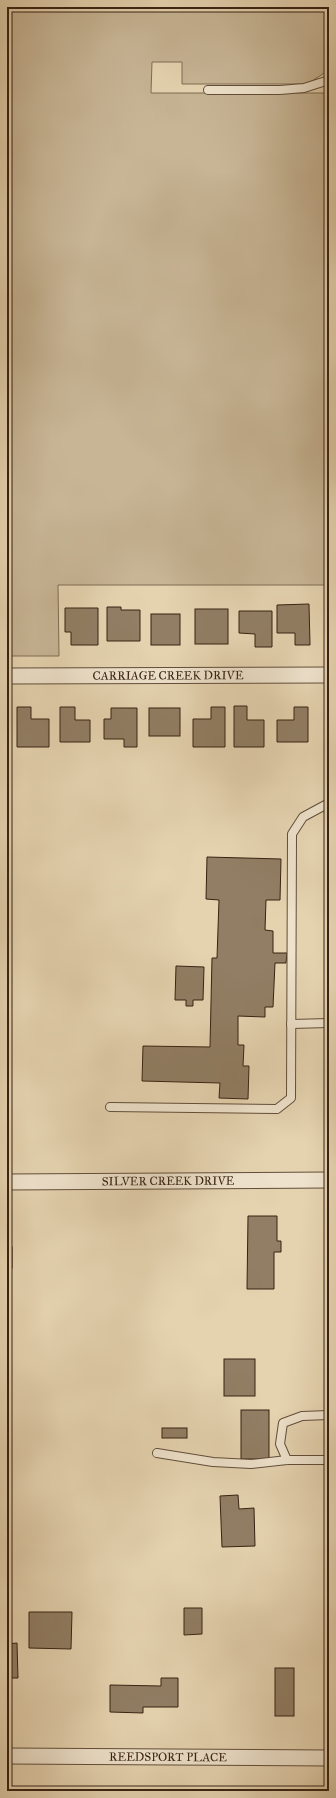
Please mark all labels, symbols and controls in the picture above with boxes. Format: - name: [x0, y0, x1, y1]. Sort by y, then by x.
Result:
- street label: CARRIAGE CREEK DRIVE: [92, 668, 244, 683]
- street label: SILVER CREEK DRIVE: [102, 1174, 235, 1188]
- street label: REEDSPORT PLACE: [109, 1750, 227, 1764]

